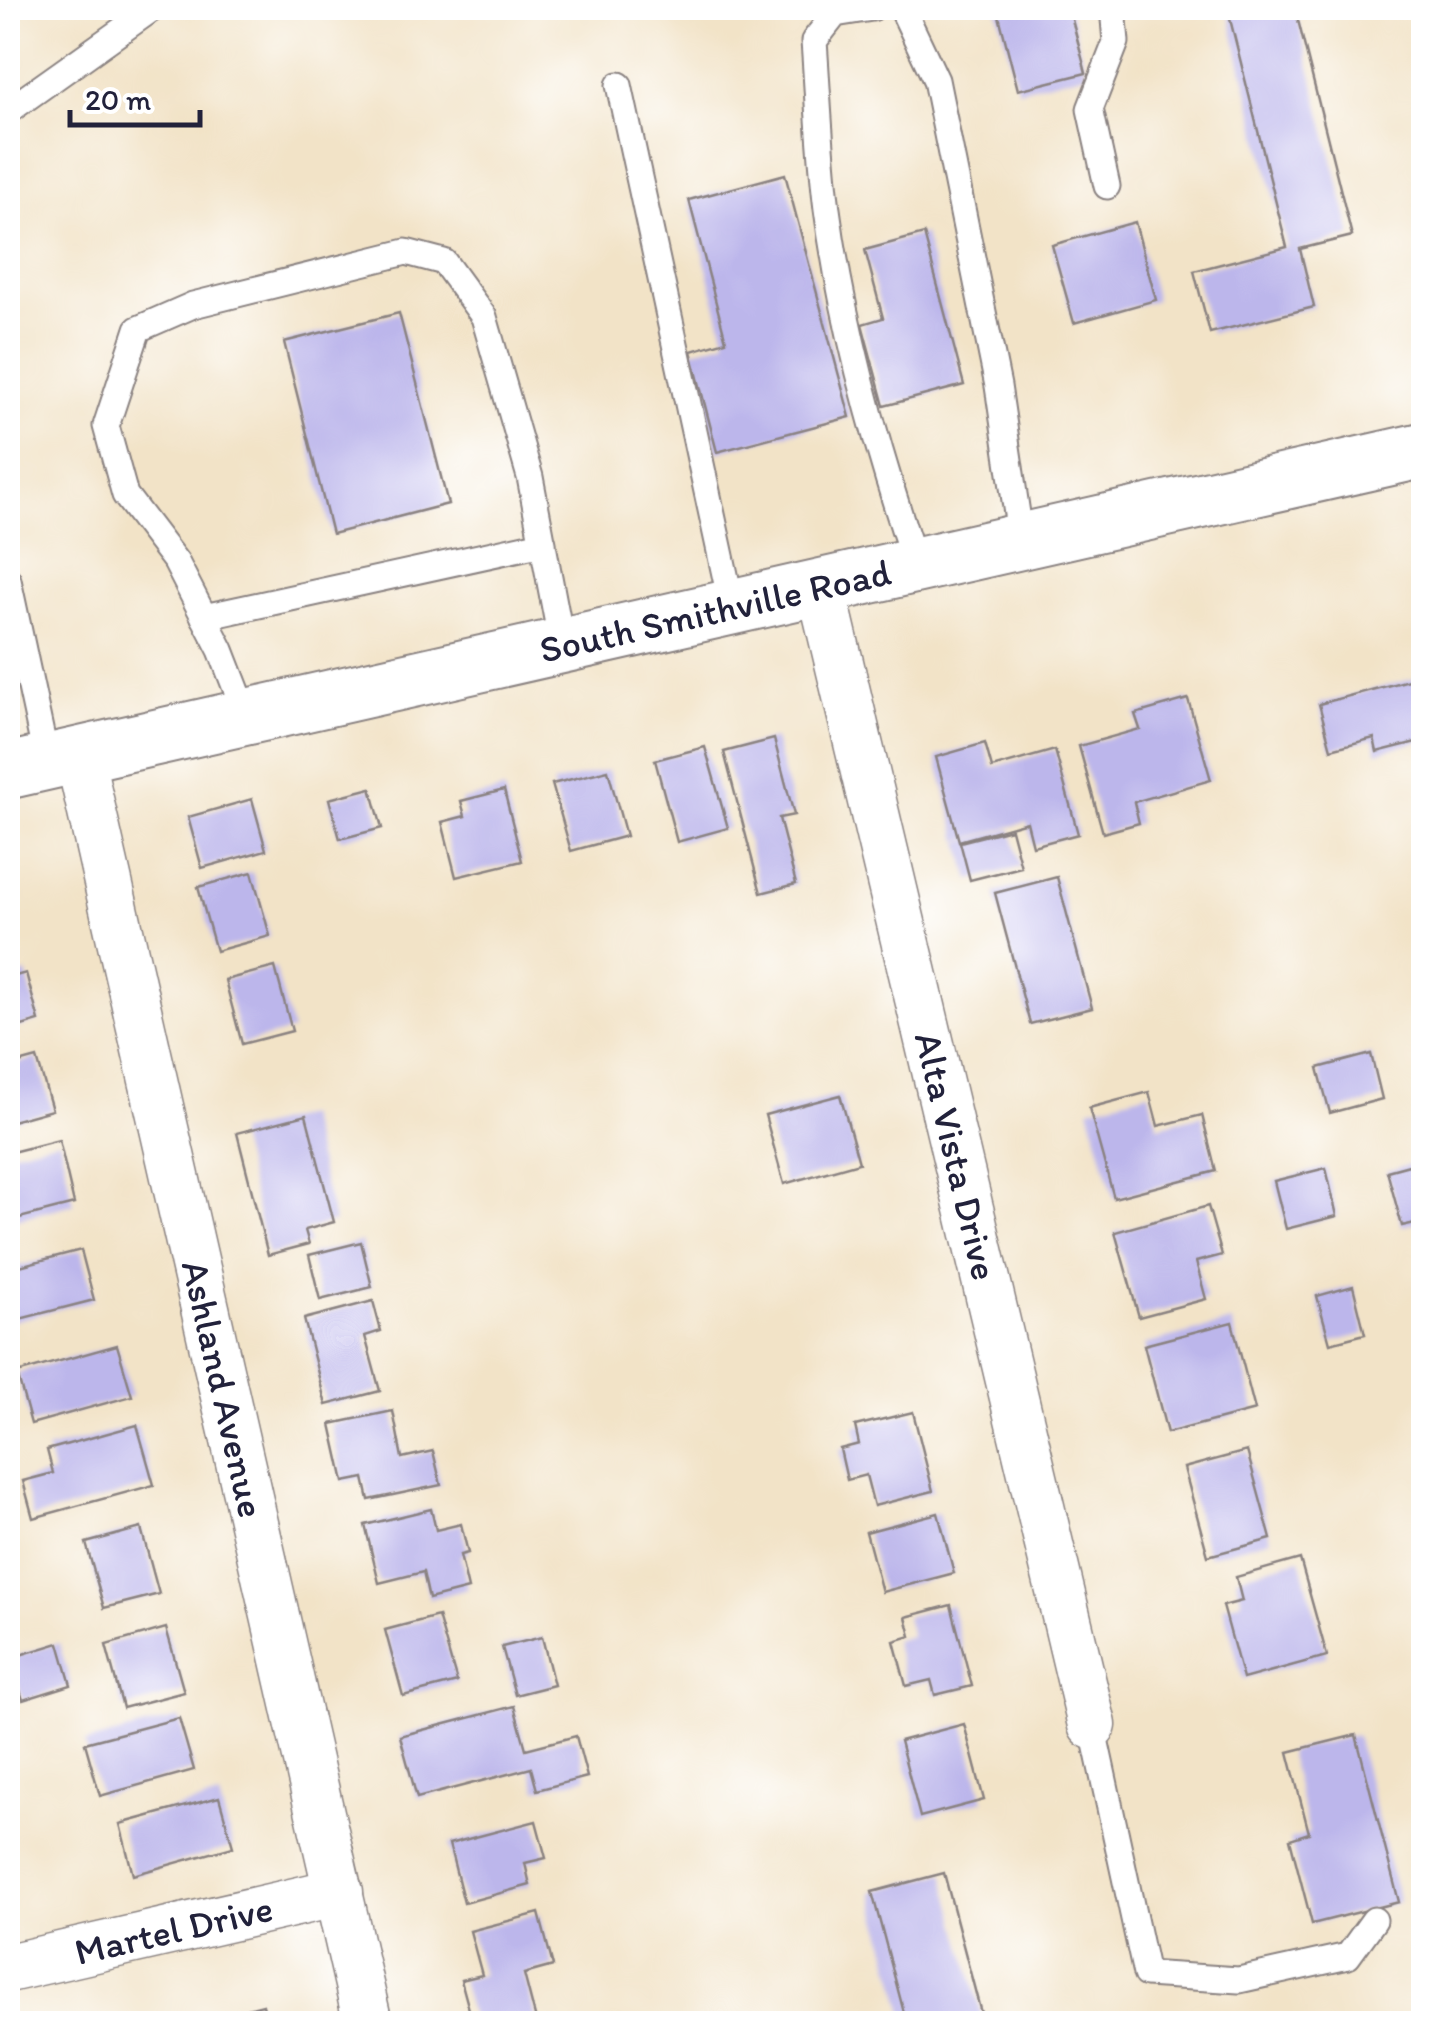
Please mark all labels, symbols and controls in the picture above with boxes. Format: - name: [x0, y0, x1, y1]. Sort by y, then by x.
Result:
- scale bar: [70, 65, 200, 127]
- text: 20 m: [85, 81, 151, 118]
- street label: South Smithville Road: [535, 549, 895, 673]
- street label: Alta Vista Drive: [905, 1028, 1008, 1285]
- street label: Ashland Avenue: [172, 1256, 275, 1522]
- street label: Martel Drive: [70, 1885, 277, 1975]

